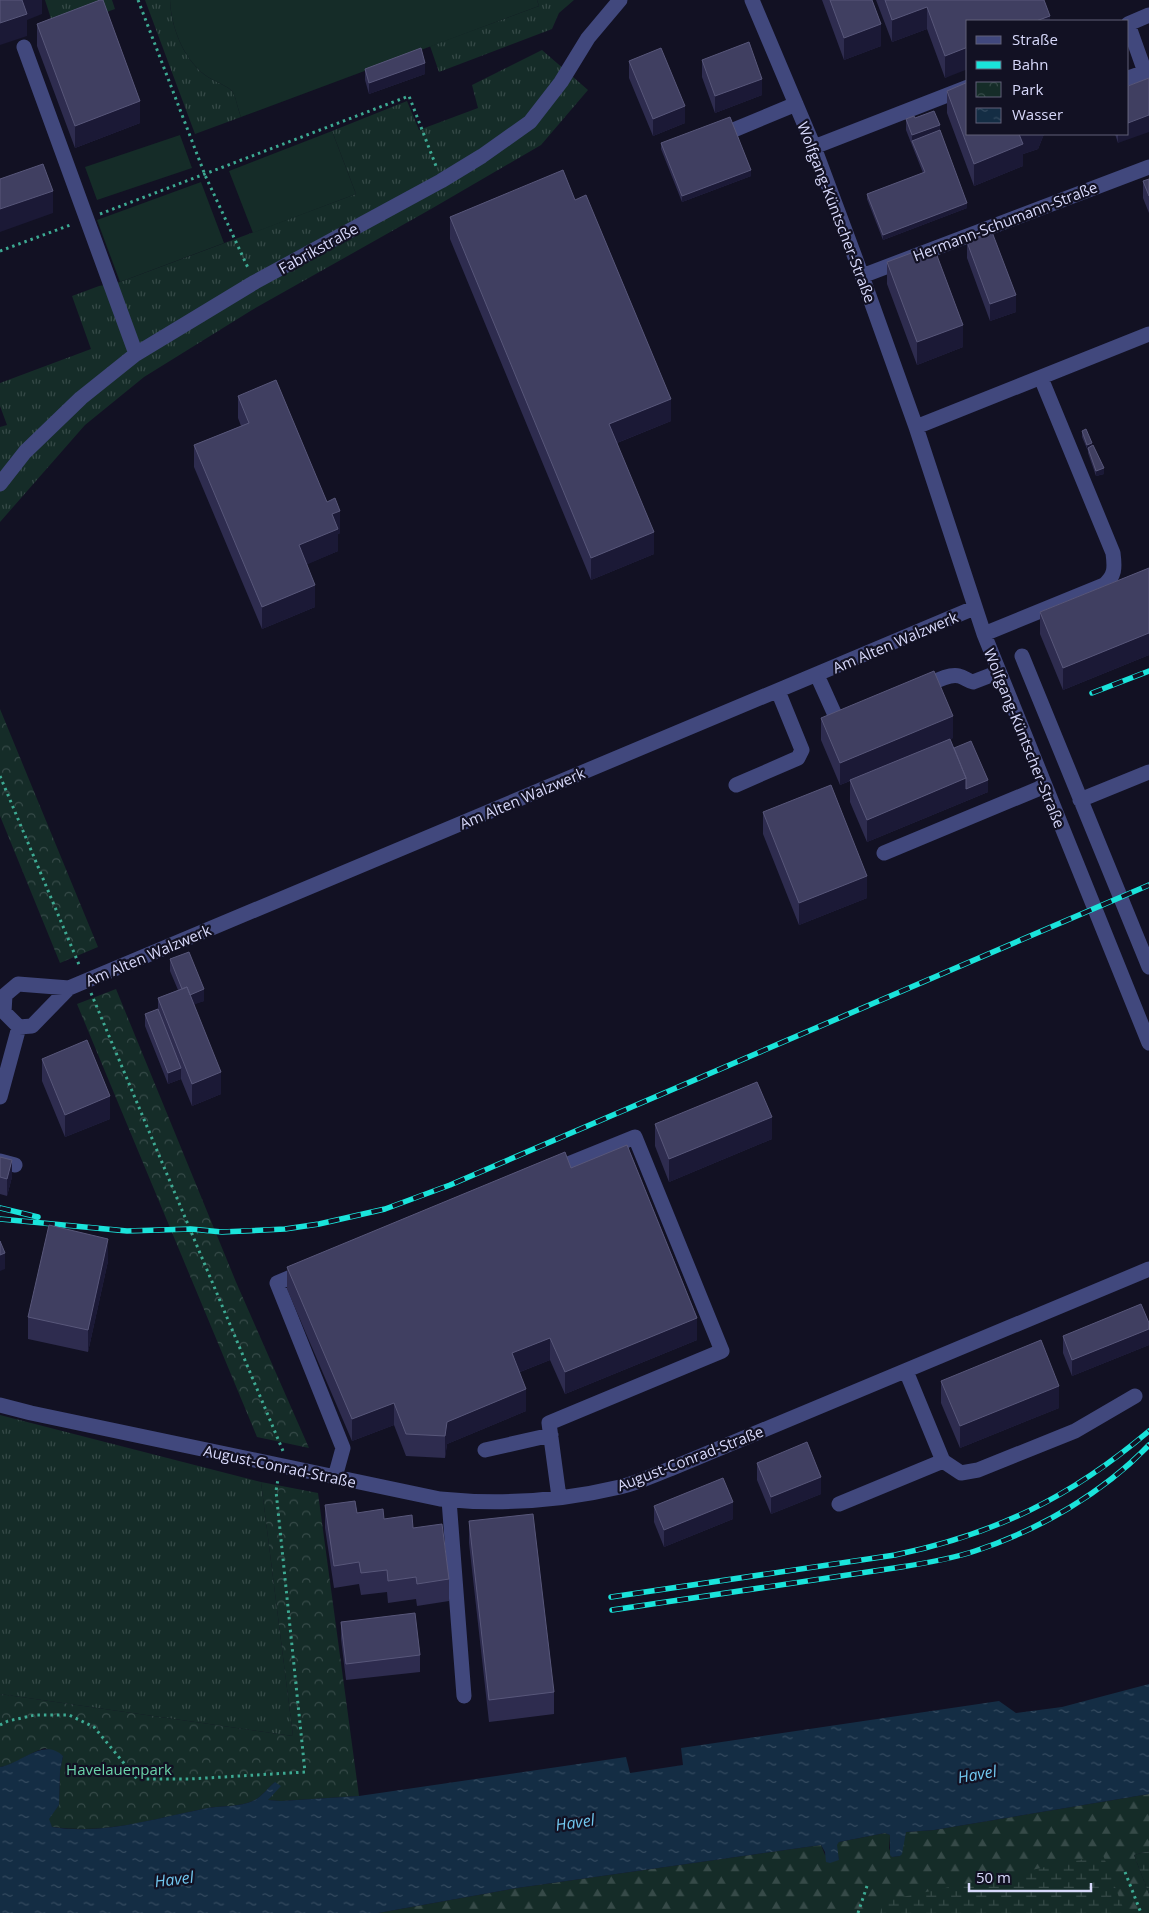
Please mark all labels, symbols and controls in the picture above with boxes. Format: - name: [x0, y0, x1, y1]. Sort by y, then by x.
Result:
- legend: [966, 20, 1129, 135]
- text: Straße: [1012, 29, 1058, 49]
- text: Bahn: [1012, 54, 1048, 74]
- text: Park: [1012, 79, 1043, 99]
- text: Wasser: [1012, 104, 1063, 124]
- street label: Wolfgang-Küntscher-Straße: [793, 119, 881, 305]
- street label: Hermann-Schumann-Straße: [910, 177, 1100, 265]
- street label: Fabrikstraße: [275, 218, 361, 278]
- street label: Am Alten Walzwerk: [829, 606, 961, 677]
- street label: Wolfgang-Küntscher-Straße: [980, 645, 1070, 831]
- street label: Am Alten Walzwerk: [456, 762, 588, 833]
- street label: Am Alten Walzwerk: [82, 919, 214, 990]
- street label: August-Conrad-Straße: [614, 1421, 766, 1495]
- street label: August-Conrad-Straße: [202, 1440, 358, 1492]
- park label: Havelauenpark: [66, 1759, 172, 1779]
- water label: Havel: [956, 1760, 999, 1788]
- water label: Havel: [554, 1808, 597, 1836]
- scale bar: [969, 1860, 1092, 1892]
- water label: Havel: [153, 1866, 196, 1892]
- text: 50 m: [976, 1867, 1011, 1887]

